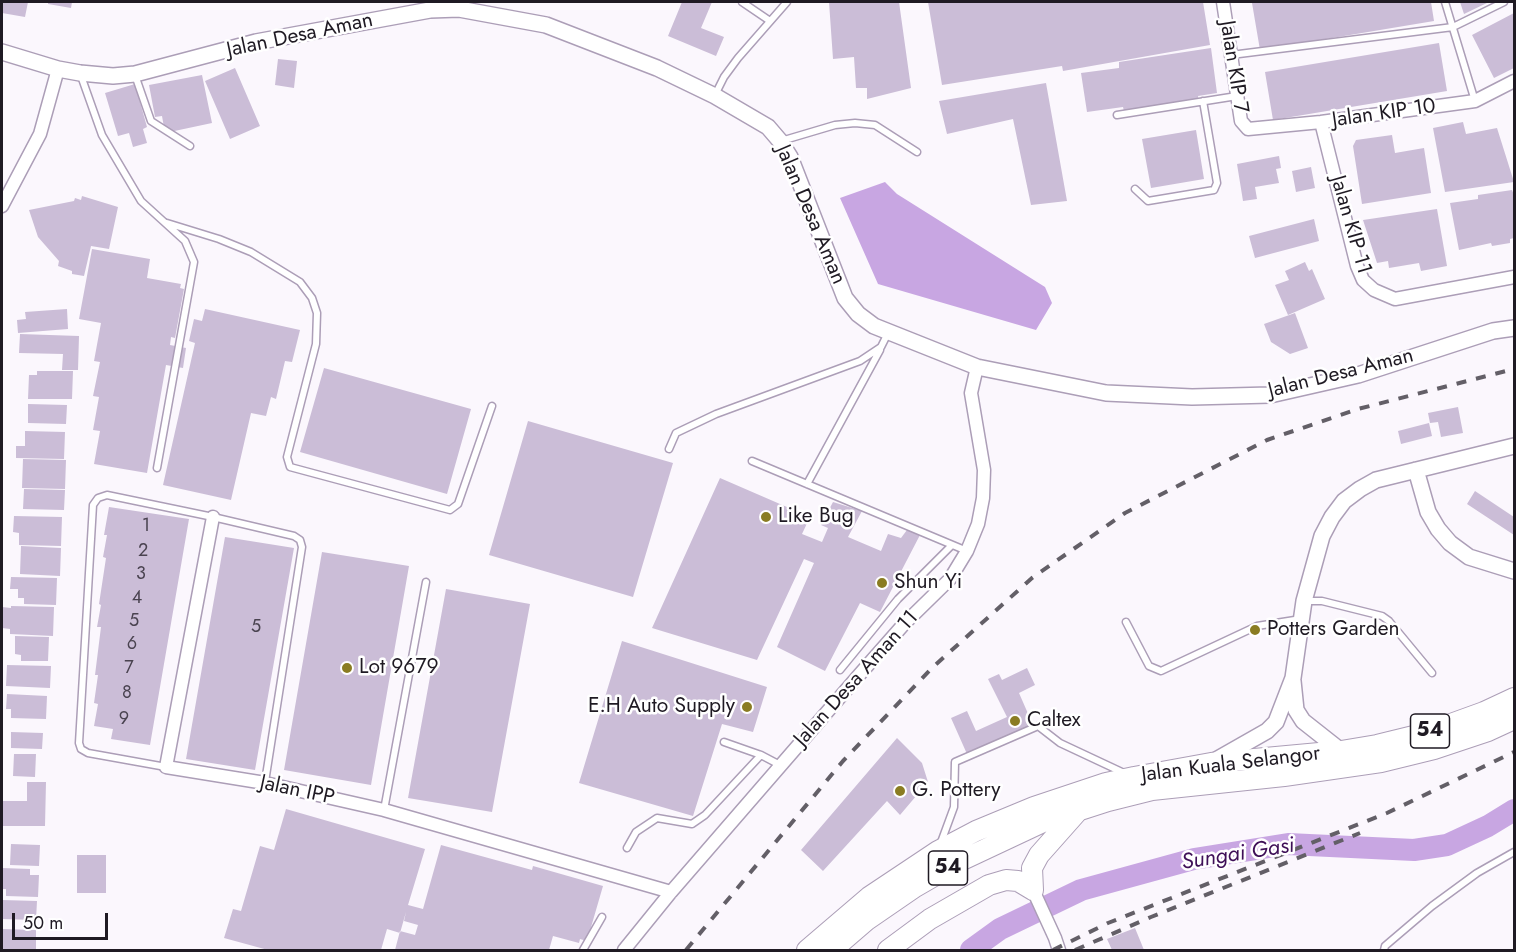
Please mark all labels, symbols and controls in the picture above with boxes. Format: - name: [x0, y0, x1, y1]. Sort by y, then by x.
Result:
- street label: Jalan Desa Aman: [225, 8, 375, 64]
- street label: Jalan KIP 7: [1213, 19, 1253, 115]
- street label: Jalan KIP 10: [1331, 94, 1437, 134]
- street label: Jalan Desa Aman: [769, 142, 851, 288]
- street label: Jalan KIP 11: [1324, 173, 1376, 277]
- street label: Jalan Desa Aman: [1266, 344, 1416, 404]
- place label: Like Bug: [778, 504, 854, 530]
- marker: Like Bug: [759, 510, 773, 524]
- house number: 1: [142, 516, 150, 538]
- house number: 2: [138, 541, 148, 563]
- house number: 3: [136, 564, 146, 586]
- place label: Shun Yi: [894, 570, 962, 596]
- marker: Shun Yi: [875, 576, 889, 590]
- house number: 4: [132, 588, 142, 610]
- street label: Jalan Desa Aman 11: [789, 606, 925, 752]
- house number: 5: [129, 611, 139, 633]
- house number: 5: [251, 617, 261, 639]
- place label: Potters Garden: [1267, 617, 1400, 643]
- marker: Potters Garden: [1248, 623, 1262, 637]
- house number: 6: [127, 634, 137, 656]
- place label: Lot 9679: [359, 655, 439, 681]
- house number: 7: [124, 658, 134, 680]
- marker: Lot 9679: [340, 661, 354, 675]
- house number: 8: [122, 683, 132, 705]
- place label: E.H Auto Supply: [588, 694, 735, 720]
- marker: E.H Auto Supply: [740, 700, 754, 714]
- place label: Caltex: [1027, 708, 1081, 734]
- house number: 9: [119, 709, 129, 731]
- marker: Caltex: [1008, 714, 1022, 728]
- road number: 54: [1410, 714, 1450, 748]
- street label: Jalan Kuala Selangor: [1140, 742, 1322, 788]
- street label: Jalan IPP: [257, 771, 337, 811]
- place label: G. Pottery: [912, 778, 1001, 804]
- marker: G. Pottery: [893, 784, 907, 798]
- water label: Sungai Gasi: [1180, 833, 1296, 877]
- road number: 54: [928, 851, 968, 885]
- scale bar: [15, 901, 111, 939]
- text: 50 m: [23, 910, 63, 936]

